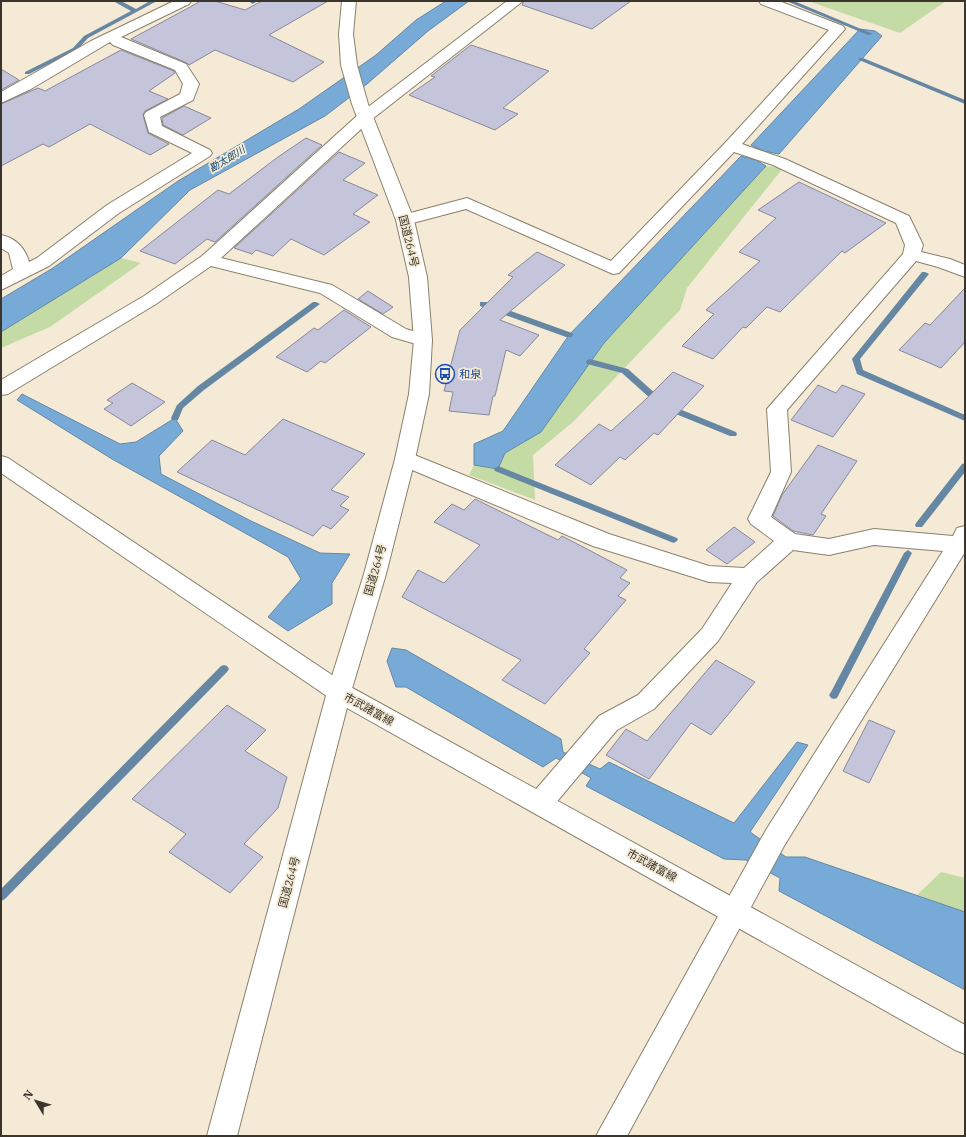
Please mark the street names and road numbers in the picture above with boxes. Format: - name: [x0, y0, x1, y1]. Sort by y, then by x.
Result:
- street label: 国道264号: [396, 214, 422, 268]
- street label: 国道264号: [361, 543, 389, 597]
- street label: 市武諸富線: [342, 690, 396, 728]
- street label: 市武諸富線: [625, 846, 679, 884]
- street label: 国道264号: [275, 855, 303, 909]

